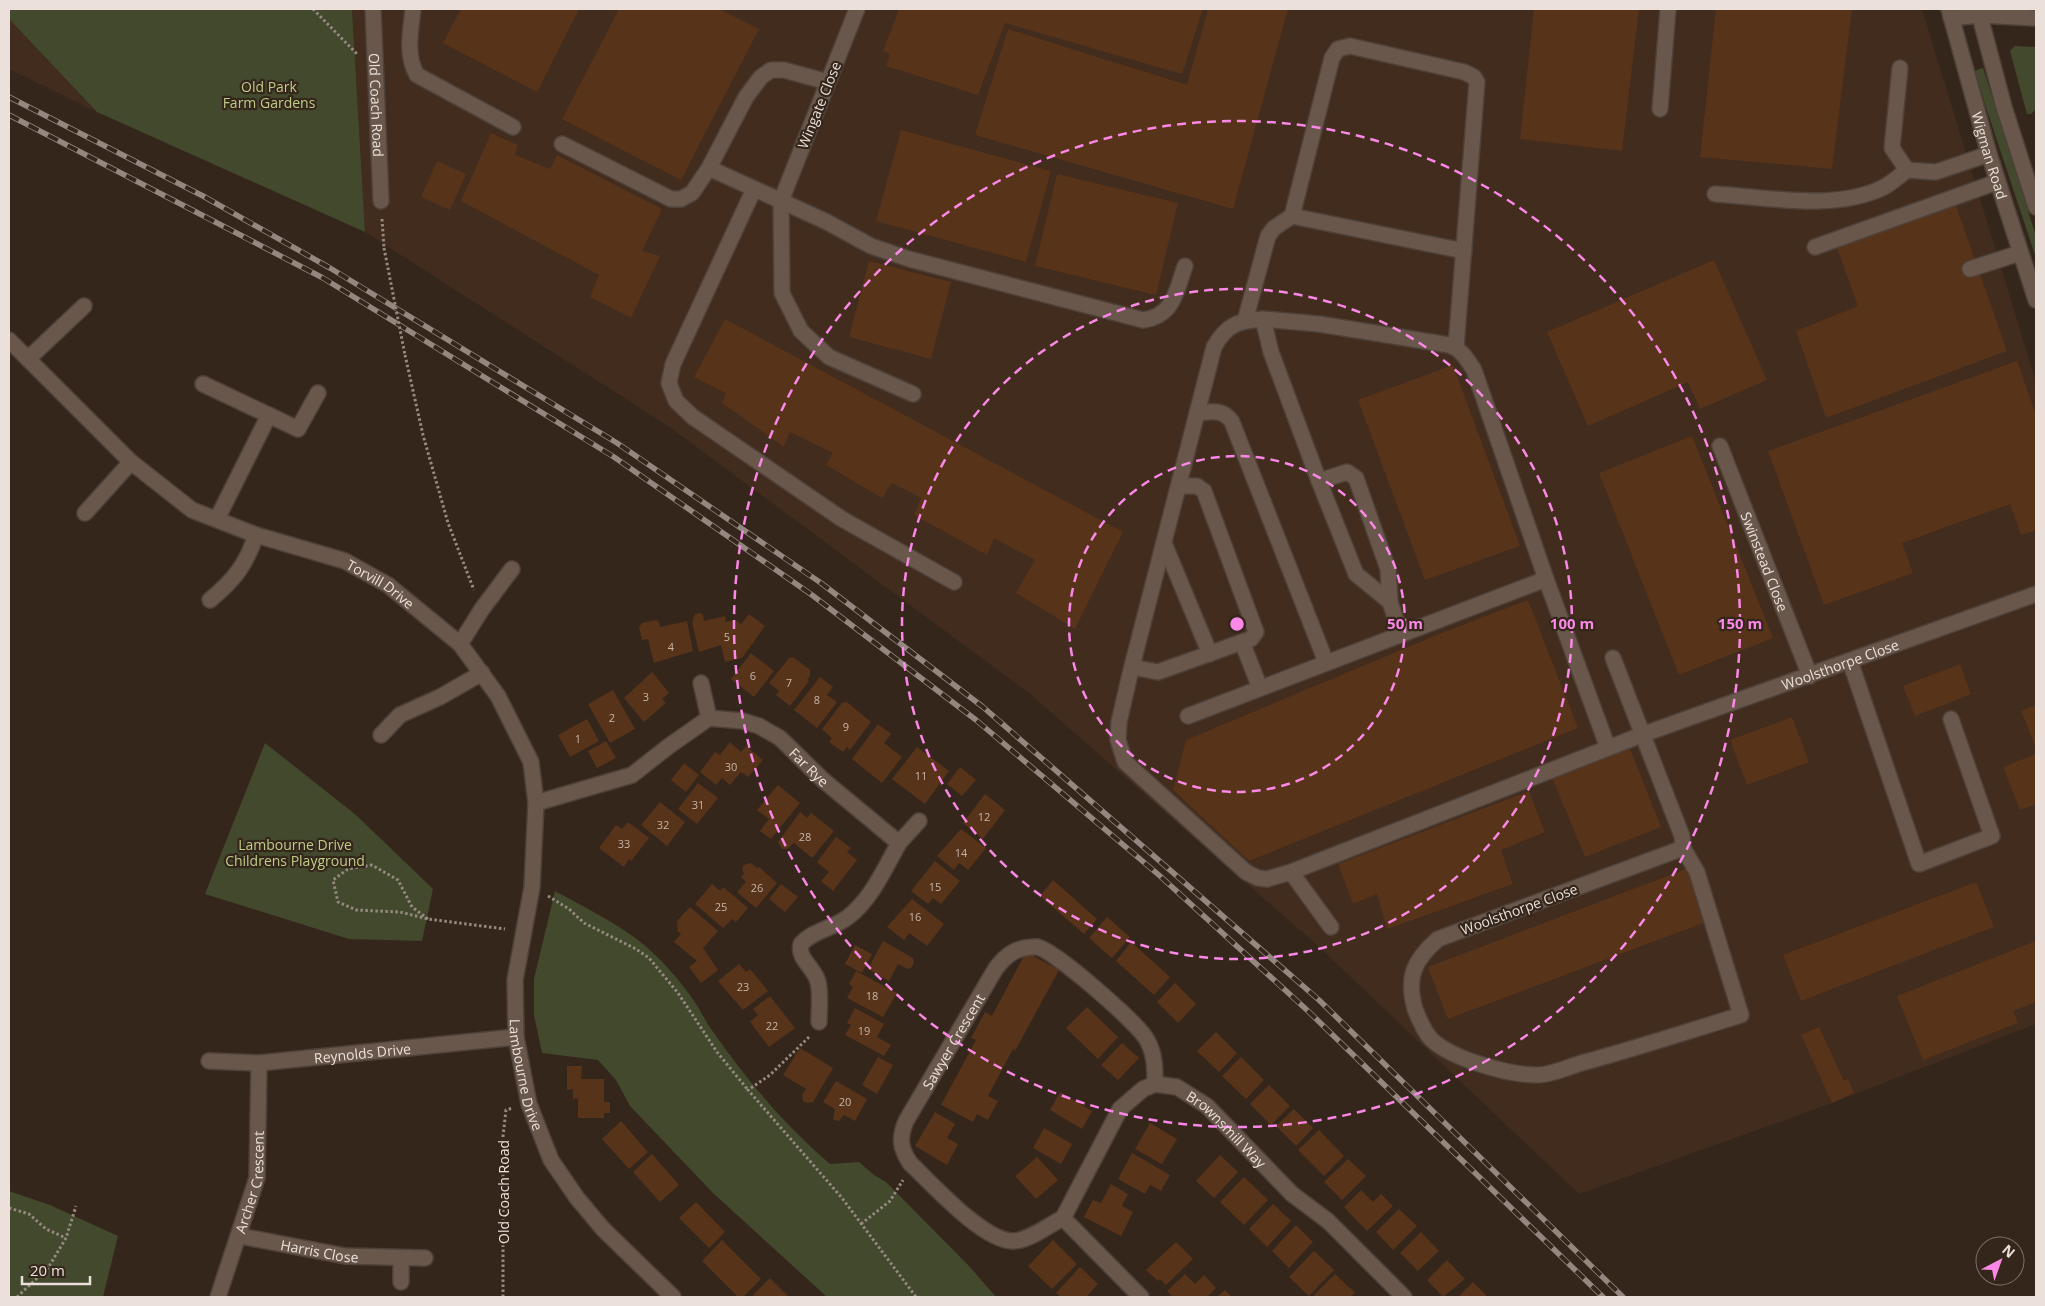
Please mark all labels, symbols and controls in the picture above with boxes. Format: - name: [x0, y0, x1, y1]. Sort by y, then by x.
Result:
- street label: Old Coach Road: [365, 53, 389, 157]
- street label: Wingate Close: [793, 59, 845, 151]
- park label: Old Park Farm Gardens: [223, 77, 316, 112]
- street label: Wigman Road: [1968, 109, 2012, 201]
- street label: Swinstead Close: [1737, 509, 1793, 614]
- street label: Torvill Drive: [344, 554, 419, 613]
- text: 50 m: [1387, 613, 1423, 633]
- text: 100 m: [1550, 613, 1594, 633]
- text: 150 m: [1718, 613, 1762, 633]
- centre of rings: [1228, 615, 1246, 633]
- house number: 5: [724, 629, 730, 644]
- street label: Woolsthorpe Close: [1779, 634, 1901, 694]
- house number: 4: [668, 639, 675, 654]
- house number: 6: [750, 668, 756, 683]
- house number: 7: [786, 675, 792, 690]
- house number: 3: [643, 689, 649, 704]
- house number: 8: [814, 692, 820, 707]
- house number: 2: [609, 710, 615, 725]
- house number: 9: [843, 719, 849, 734]
- house number: 1: [575, 731, 581, 746]
- street label: Far Rye: [786, 743, 833, 791]
- house number: 30: [725, 759, 737, 774]
- house number: 11: [915, 768, 927, 783]
- house number: 31: [692, 797, 704, 812]
- house number: 12: [978, 809, 990, 824]
- house number: 32: [657, 817, 669, 832]
- house number: 28: [799, 829, 811, 844]
- park label: Lambourne Drive Childrens Playground: [225, 835, 365, 870]
- house number: 33: [618, 836, 630, 851]
- house number: 14: [955, 845, 968, 860]
- house number: 15: [929, 879, 941, 894]
- street label: Woolsthorpe Close: [1458, 879, 1580, 939]
- house number: 26: [751, 880, 763, 895]
- house number: 25: [715, 899, 727, 914]
- house number: 16: [909, 909, 921, 924]
- house number: 23: [737, 979, 749, 994]
- house number: 18: [866, 988, 878, 1003]
- street label: Sawyer Crescent: [917, 990, 989, 1092]
- house number: 22: [766, 1018, 778, 1033]
- street label: Lambourne Drive: [506, 1019, 548, 1133]
- house number: 19: [858, 1023, 870, 1038]
- street label: Reynolds Drive: [313, 1038, 412, 1067]
- street label: Brownsmill Way: [1183, 1086, 1271, 1172]
- house number: 20: [839, 1094, 851, 1109]
- street label: Archer Crescent: [230, 1131, 267, 1236]
- street label: Old Coach Road: [494, 1140, 513, 1244]
- street label: Harris Close: [279, 1234, 359, 1266]
- north arrow: [1975, 1236, 2025, 1286]
- text: N: [1998, 1240, 2019, 1262]
- scale bar: [22, 1254, 90, 1286]
- text: 20 m: [30, 1260, 65, 1280]

